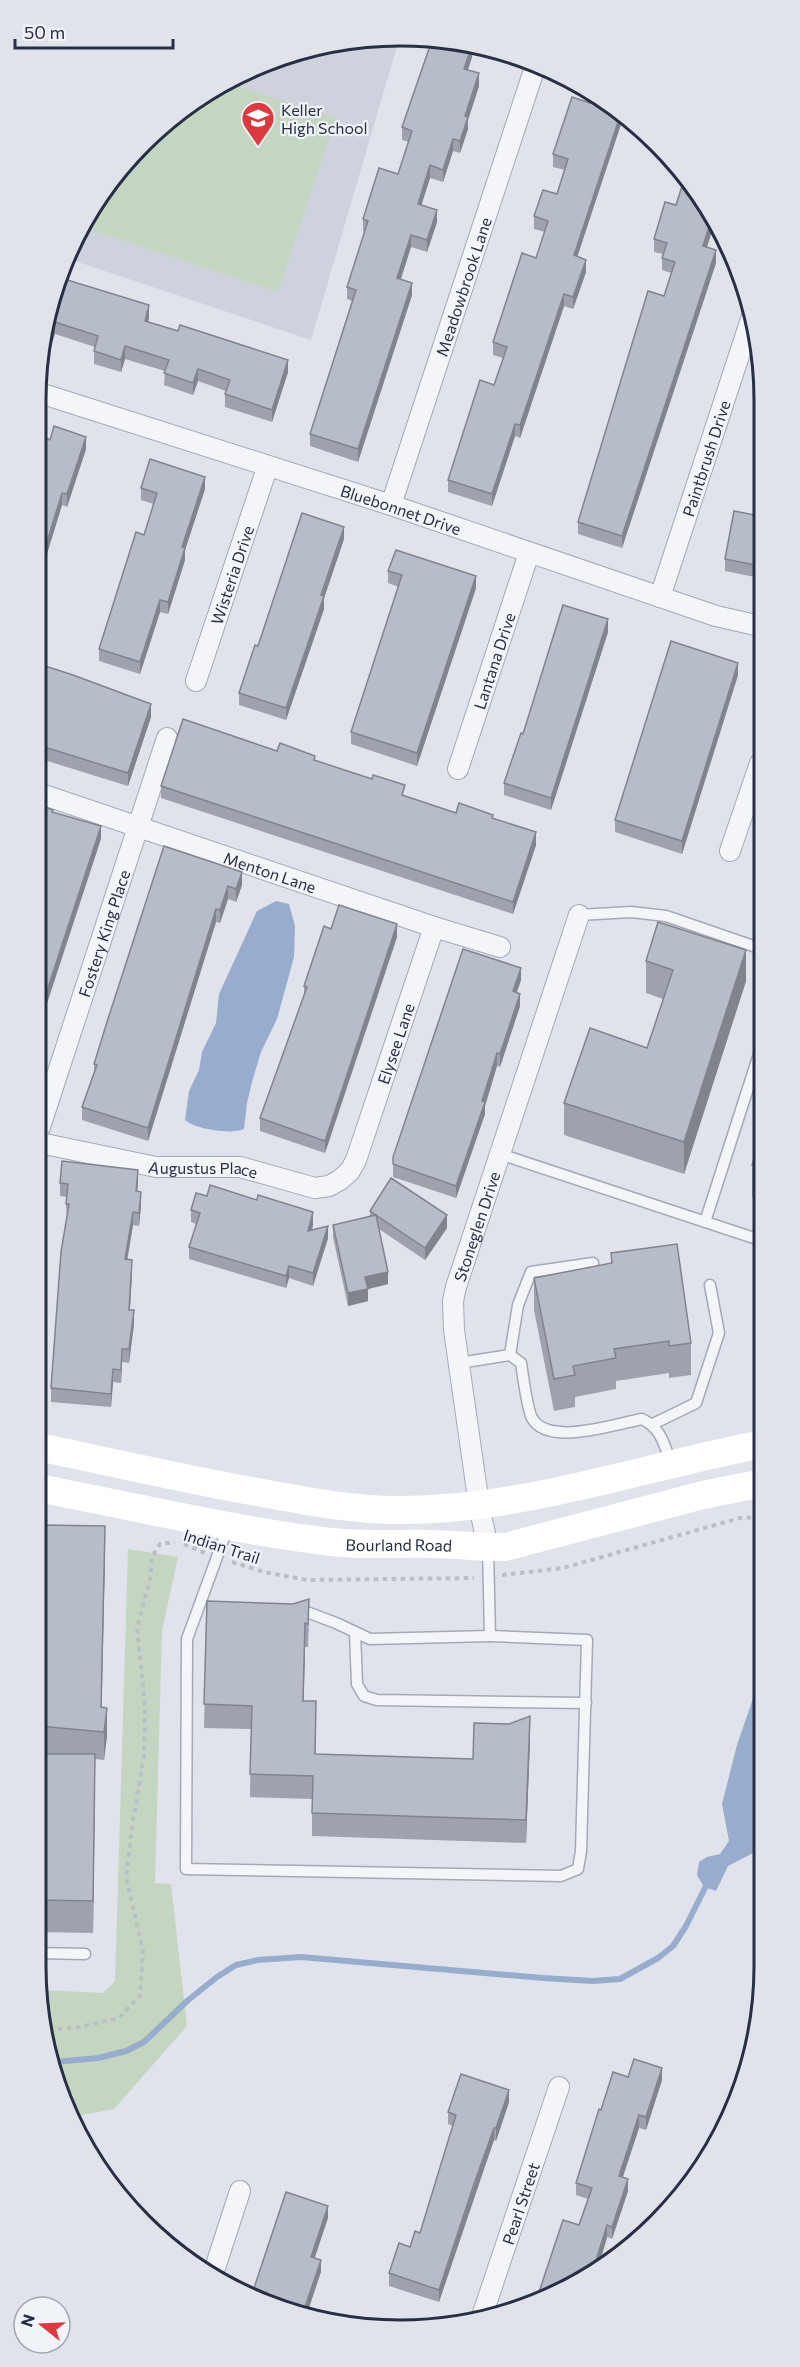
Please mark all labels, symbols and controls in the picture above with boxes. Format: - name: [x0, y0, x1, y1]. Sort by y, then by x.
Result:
- scale bar: [15, 12, 172, 50]
- text: 50 m: [24, 21, 65, 43]
- school or university icon: Keller High School: [240, 100, 276, 147]
- place label: Keller High School: [281, 100, 368, 137]
- street label: Meadowbrook Lane: [431, 215, 495, 358]
- street label: Paintbrush Drive: [678, 398, 733, 519]
- street label: Bluebonnet Drive: [338, 480, 464, 538]
- street label: Wisteria Drive: [206, 523, 257, 627]
- street label: Lantana Drive: [469, 610, 518, 712]
- street label: Menton Lane: [222, 847, 319, 896]
- street label: Fostery King Place: [74, 867, 133, 999]
- street label: Elysee Lane: [373, 1000, 417, 1086]
- street label: Augustus Place: [147, 1156, 260, 1181]
- street label: Stoneglen Drive: [449, 1169, 503, 1284]
- street label: Indian Trail: [181, 1525, 263, 1567]
- street label: Bourland Road: [345, 1534, 453, 1554]
- street label: Pearl Street: [497, 2159, 543, 2247]
- north arrow: [12, 2295, 72, 2355]
- text: N: [16, 2312, 38, 2329]

